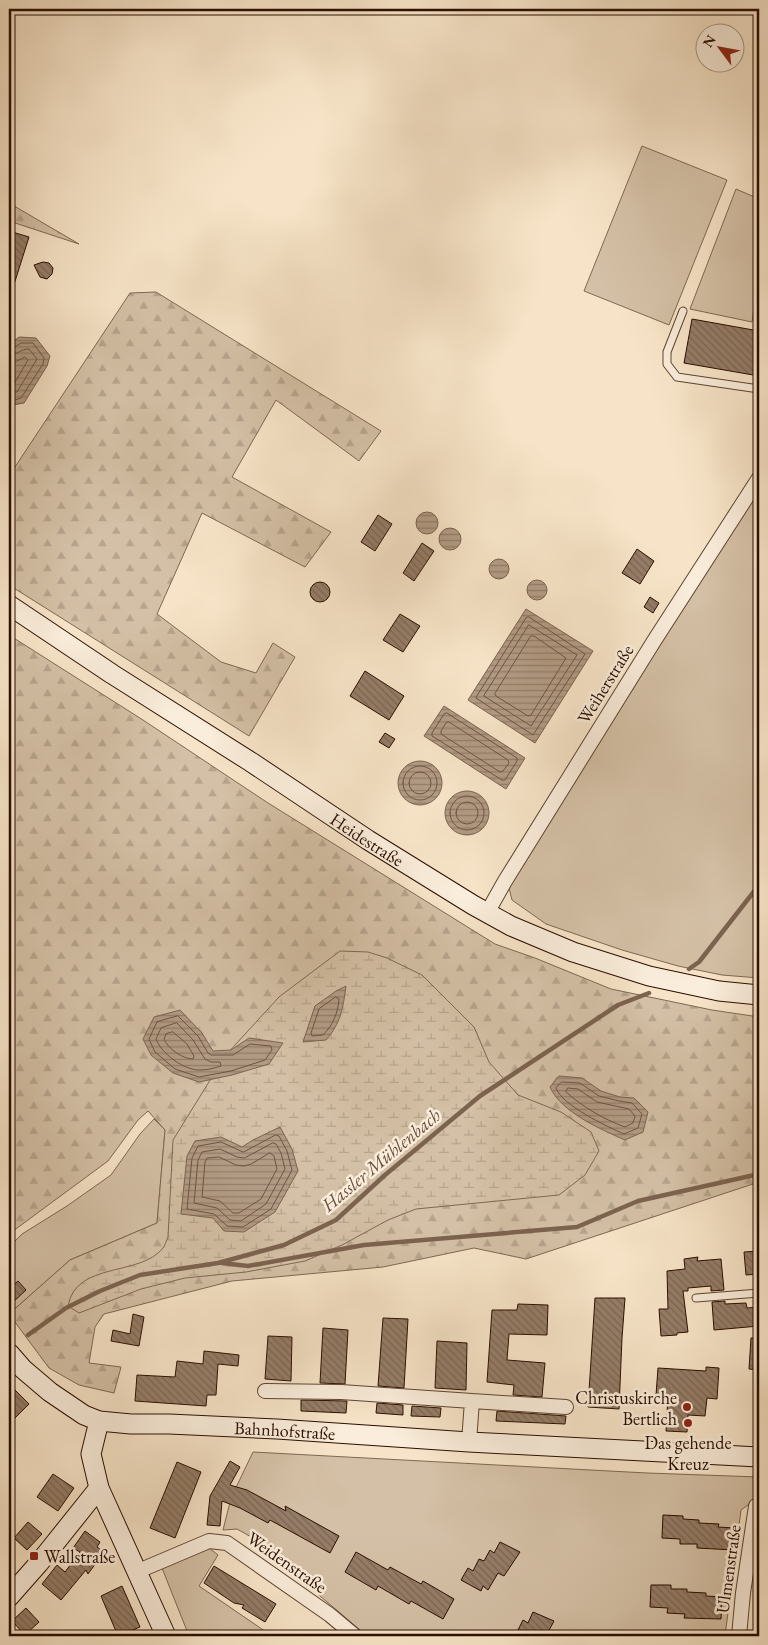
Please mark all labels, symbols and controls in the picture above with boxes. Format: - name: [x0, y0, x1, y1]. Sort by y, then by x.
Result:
- north arrow: [696, 22, 746, 72]
- text: N: [698, 31, 720, 51]
- street label: Weiherstraße: [572, 640, 638, 728]
- street label: Heidestraße: [326, 807, 408, 871]
- water label: Hassler Mühlenbach: [316, 1103, 446, 1218]
- place label: Christuskirche Bertlich: [575, 1386, 677, 1430]
- marker: Christuskirche Bertlich: [681, 1401, 693, 1413]
- street label: Bahnhofstraße: [234, 1416, 336, 1444]
- marker: Das gehende Kreuz: [682, 1417, 694, 1429]
- place label: Das gehende Kreuz: [645, 1431, 731, 1475]
- street label: Ulmenstraße: [710, 1523, 746, 1615]
- street label: Weidenstraße: [243, 1526, 331, 1598]
- place label: Wallstraße: [44, 1545, 115, 1568]
- marker: Wallstraße: [28, 1550, 40, 1562]

